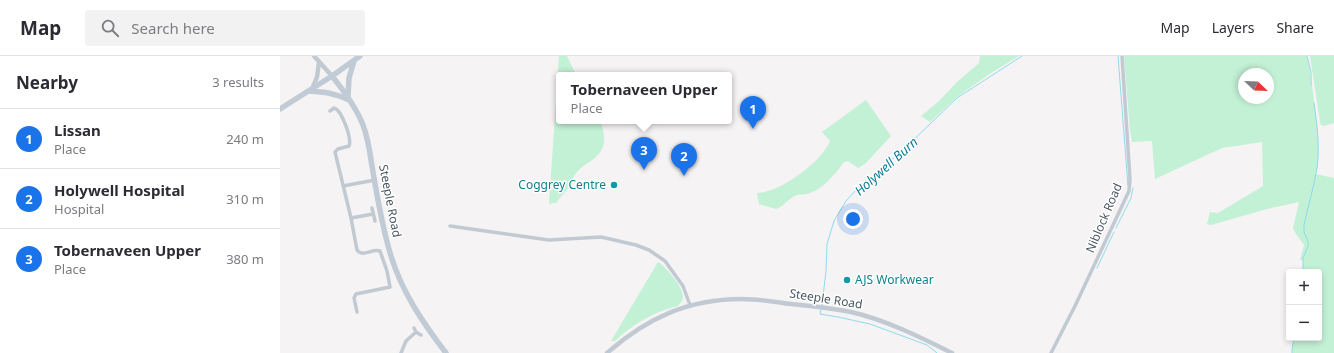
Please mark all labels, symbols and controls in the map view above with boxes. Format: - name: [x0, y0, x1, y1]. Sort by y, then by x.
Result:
- search box: [85, 10, 365, 46]
- text: Map: [20, 15, 61, 41]
- icon: search: [99, 17, 121, 39]
- text: Search here: [131, 18, 215, 38]
- text: Map: [1161, 18, 1190, 37]
- text: Layers: [1212, 18, 1254, 37]
- text: Share: [1276, 18, 1314, 37]
- north arrow: [1238, 68, 1274, 104]
- text: Nearby: [16, 71, 78, 94]
- popup: [556, 72, 732, 124]
- text: 3 results: [212, 73, 264, 91]
- text: Tobernaveen Upper: [571, 79, 717, 99]
- pin: 1: [740, 96, 766, 129]
- text: Place: [571, 99, 603, 117]
- text: Lissan: [54, 120, 101, 140]
- text: 1: [25, 130, 33, 148]
- text: 240 m: [226, 130, 264, 148]
- water label: Holywell Burn: [850, 133, 922, 199]
- pin: 3: [631, 137, 657, 170]
- text: Place: [54, 140, 86, 158]
- pin: 2: [671, 143, 697, 176]
- street label: Steeple Road: [375, 163, 406, 239]
- place label: Coggrey Centre: [518, 176, 606, 193]
- text: Holywell Hospital: [54, 180, 185, 200]
- marker: Coggrey Centre: [609, 180, 619, 190]
- street label: Niblock Road: [1081, 180, 1126, 255]
- text: 2: [25, 190, 33, 208]
- text: 310 m: [226, 190, 264, 208]
- text: Hospital: [54, 200, 104, 218]
- your location: [843, 209, 863, 229]
- text: Tobernaveen Upper: [54, 240, 201, 260]
- text: 3: [25, 250, 33, 268]
- text: 380 m: [226, 250, 264, 268]
- text: Place: [54, 260, 86, 278]
- map controls: [1286, 269, 1322, 341]
- button: +: [1286, 269, 1322, 305]
- place label: AJS Workwear: [855, 271, 934, 288]
- marker: AJS Workwear: [842, 275, 852, 285]
- street label: Steeple Road: [788, 284, 864, 313]
- button: −: [1286, 305, 1322, 341]

